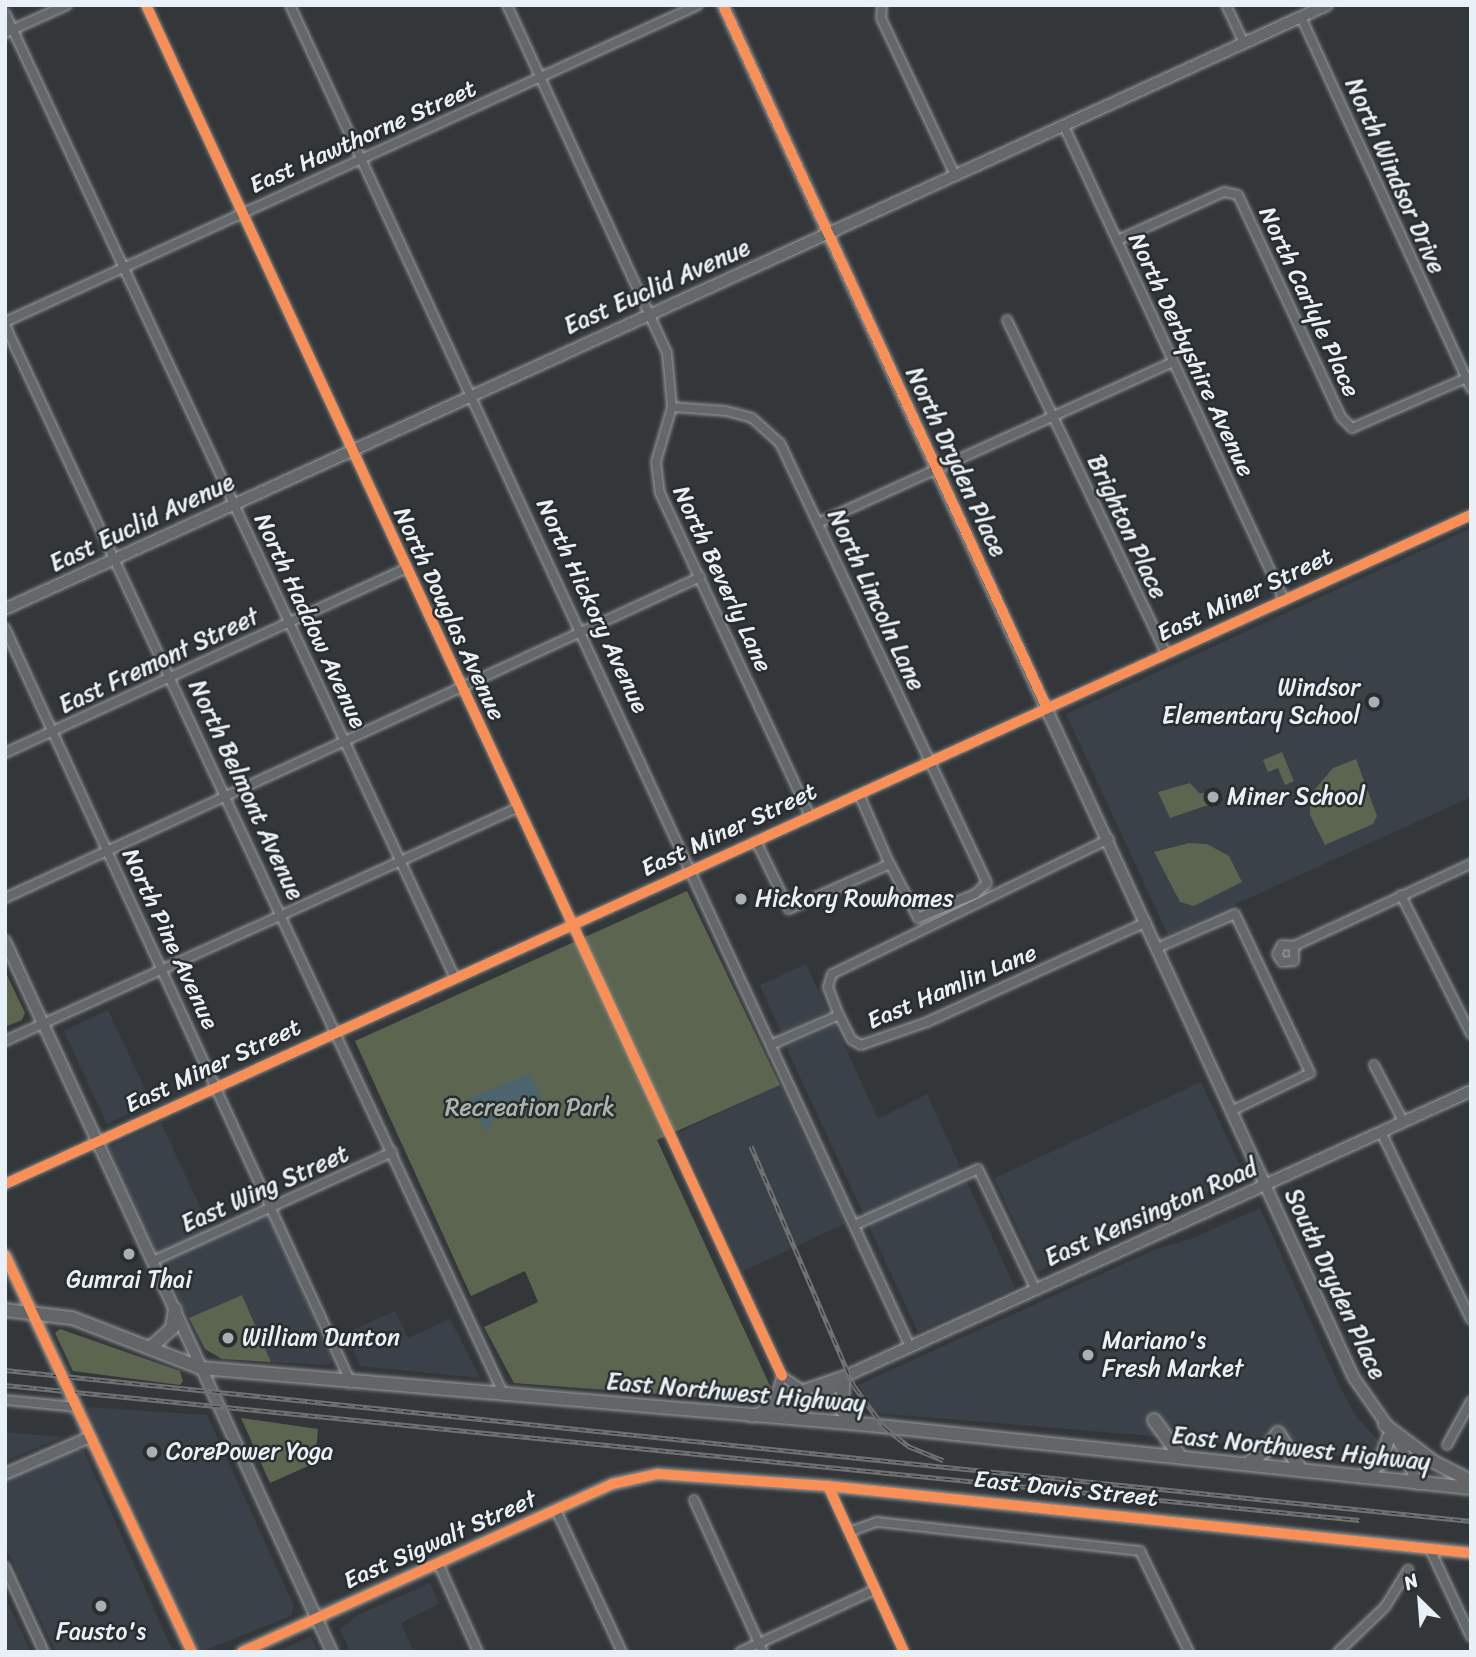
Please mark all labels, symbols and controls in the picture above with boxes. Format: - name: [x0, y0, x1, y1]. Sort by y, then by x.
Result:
- street label: East Hawthorne Street: [246, 74, 480, 200]
- street label: North Windsor Drive: [1339, 74, 1451, 278]
- street label: North Carlyle Place: [1252, 202, 1366, 402]
- street label: North Derbyshire Avenue: [1122, 229, 1260, 481]
- street label: East Euclid Avenue: [560, 233, 754, 341]
- street label: North Dryden Place: [899, 362, 1013, 562]
- street label: Brighton Place: [1081, 450, 1173, 604]
- street label: East Euclid Avenue: [45, 468, 239, 578]
- street label: North Beverly Lane: [666, 481, 778, 677]
- street label: North Hickory Avenue: [530, 494, 654, 718]
- street label: North Douglas Avenue: [387, 503, 511, 725]
- street label: North Lincoln Lane: [821, 505, 931, 695]
- street label: North Haddow Avenue: [248, 509, 372, 733]
- street label: East Miner Street: [1153, 542, 1337, 648]
- street label: East Fremont Street: [54, 602, 264, 720]
- place label: Windsor Elementary School: [1162, 674, 1360, 730]
- street label: North Belmont Avenue: [182, 675, 310, 905]
- marker: Windsor Elementary School: [1366, 694, 1382, 710]
- street label: East Miner Street: [637, 777, 821, 883]
- place label: Miner School: [1227, 783, 1365, 811]
- marker: Miner School: [1205, 789, 1221, 805]
- street label: North Pine Avenue: [115, 844, 225, 1034]
- place label: Hickory Rowhomes: [755, 885, 953, 913]
- marker: Hickory Rowhomes: [733, 891, 749, 907]
- street label: East Hamlin Lane: [863, 938, 1041, 1036]
- street label: East Miner Street: [121, 1013, 305, 1119]
- park label: Recreation Park: [445, 1094, 615, 1122]
- street label: East Wing Street: [177, 1139, 353, 1239]
- street label: East Kensington Road: [1041, 1153, 1261, 1273]
- street label: South Dryden Place: [1278, 1184, 1392, 1384]
- marker: Gumrai Thai: [121, 1246, 137, 1262]
- place label: Gumrai Thai: [66, 1266, 192, 1294]
- place label: William Dunton: [242, 1324, 400, 1352]
- place label: Mariano's Fresh Market: [1102, 1327, 1243, 1383]
- marker: William Dunton: [220, 1330, 236, 1346]
- marker: Mariano's Fresh Market: [1080, 1347, 1096, 1363]
- street label: East Northwest Highway: [605, 1367, 867, 1419]
- street label: East Northwest Highway: [1170, 1421, 1432, 1477]
- place label: CorePower Yoga: [166, 1438, 333, 1466]
- marker: CorePower Yoga: [144, 1444, 160, 1460]
- street label: East Davis Street: [973, 1465, 1159, 1513]
- street label: East Sigwalt Street: [339, 1484, 541, 1596]
- text: N: [1398, 1564, 1424, 1599]
- north arrow: [1385, 1566, 1455, 1636]
- marker: Fausto's: [93, 1598, 109, 1614]
- place label: Fausto's: [56, 1618, 146, 1646]

